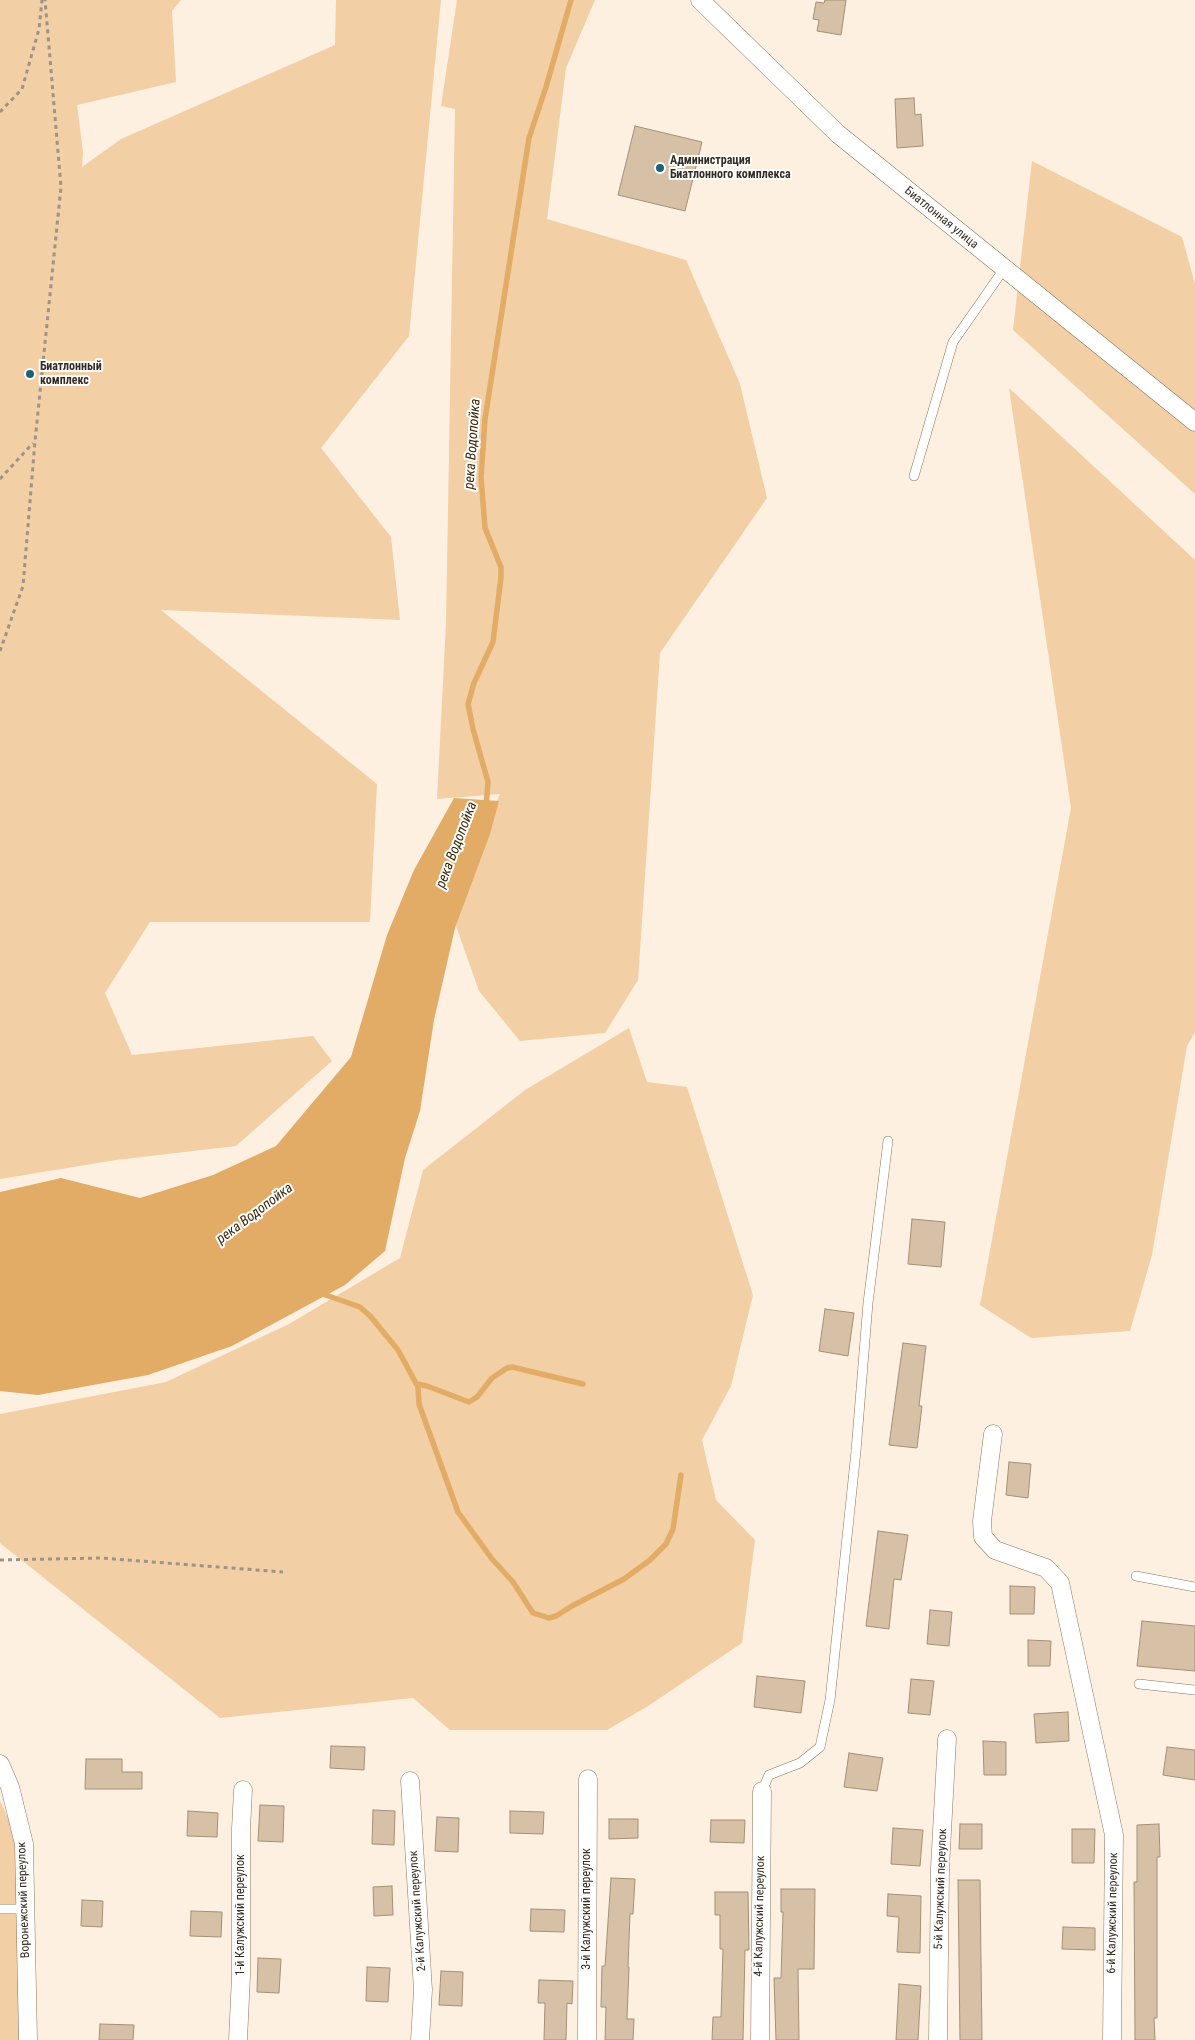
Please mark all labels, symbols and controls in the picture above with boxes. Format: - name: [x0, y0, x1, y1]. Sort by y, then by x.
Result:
- place label: Администрация Биатлонного комплекса: [670, 154, 791, 182]
- marker: Администрация Биатлонного комплекса: [654, 162, 666, 174]
- street label: Биатлонная улица: [901, 184, 981, 252]
- place label: Биатлонный комплекс: [40, 360, 102, 388]
- marker: Биатлонный комплекс: [24, 368, 36, 380]
- water label: река Водопойка: [461, 398, 485, 490]
- water label: река Водопойка: [433, 800, 481, 890]
- water label: река Водопойка: [214, 1180, 296, 1248]
- street label: 5-й Калужский переулок: [932, 1828, 950, 1950]
- street label: Воронежский переулок: [15, 1842, 33, 1958]
- street label: 3-й Калужский переулок: [580, 1848, 594, 1970]
- street label: 2-й Калужский переулок: [407, 1850, 429, 1972]
- street label: 6-й Калужский переулок: [1105, 1852, 1121, 1974]
- street label: 1-й Калужский переулок: [234, 1854, 248, 1976]
- street label: 4-й Калужский переулок: [752, 1855, 768, 1977]

